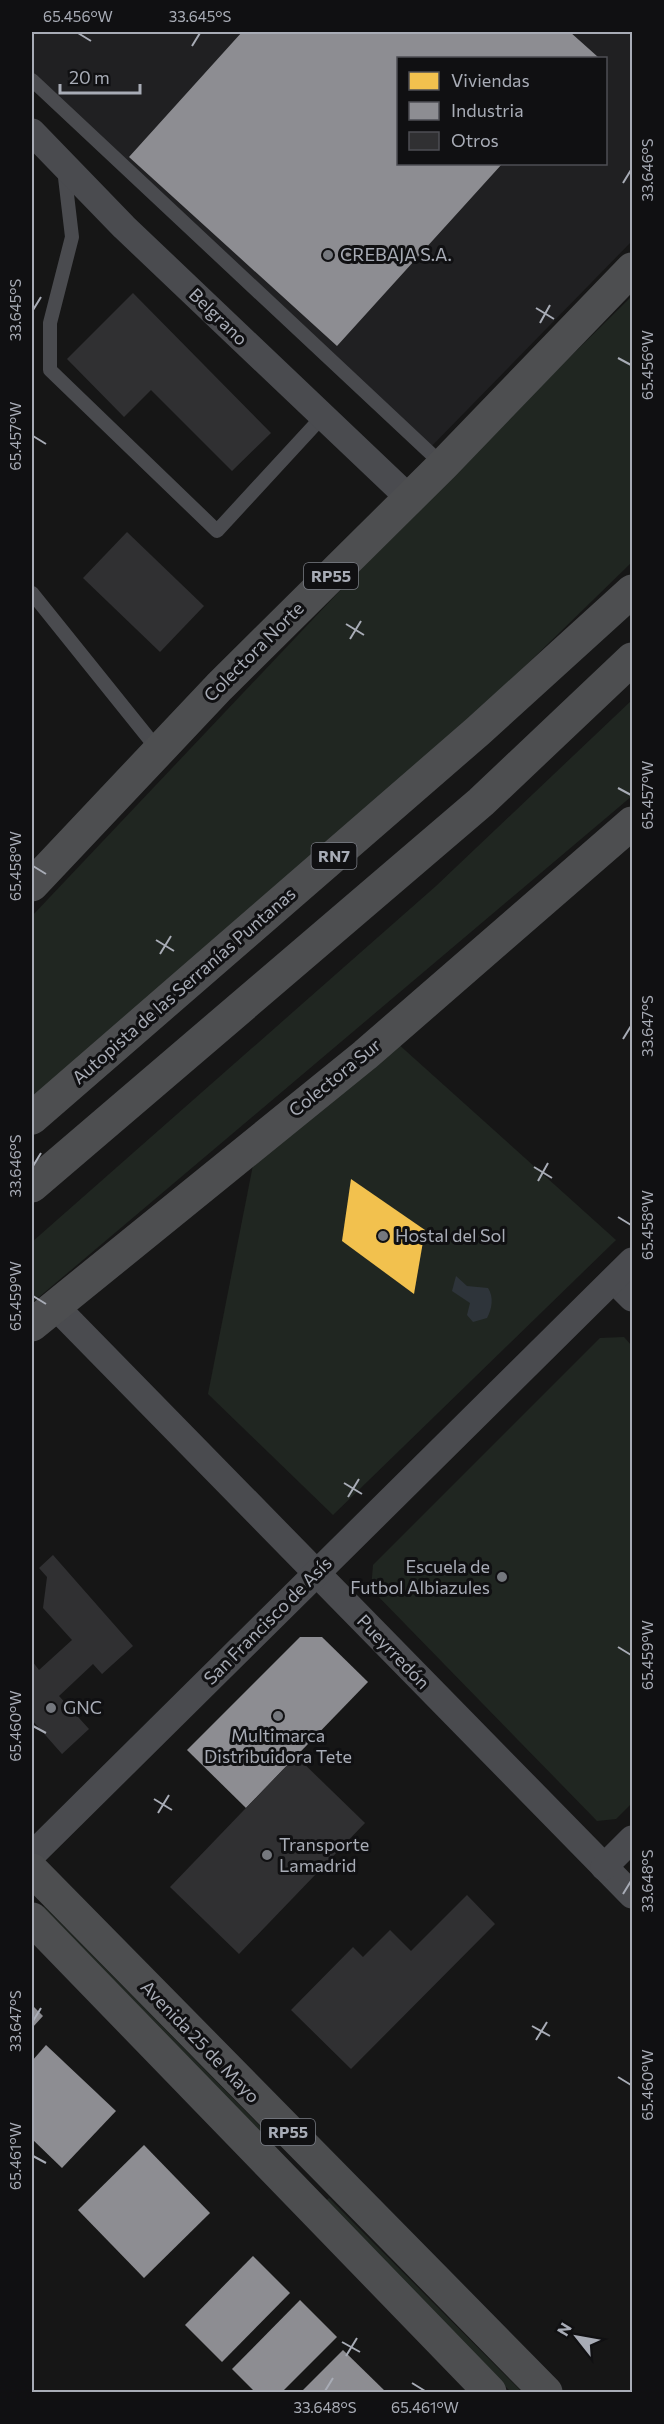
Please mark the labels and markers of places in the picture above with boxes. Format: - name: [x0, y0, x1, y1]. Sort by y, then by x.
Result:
- place label: CREBAJA S.A.: [340, 243, 452, 265]
- marker: CREBAJA S.A.: [321, 248, 335, 262]
- place label: Hostal del Sol: [395, 1224, 506, 1246]
- marker: Hostal del Sol: [376, 1229, 390, 1243]
- place label: Escuela de Futbol Albiazules: [350, 1555, 490, 1598]
- marker: Escuela de Futbol Albiazules: [495, 1570, 509, 1584]
- place label: GNC: [63, 1696, 102, 1718]
- marker: GNC: [44, 1701, 58, 1715]
- marker: Multimarca Distribuidora Tete: [271, 1709, 285, 1723]
- place label: Multimarca Distribuidora Tete: [204, 1724, 352, 1767]
- place label: Transporte Lamadrid: [279, 1833, 369, 1876]
- marker: Transporte Lamadrid: [260, 1848, 274, 1862]

